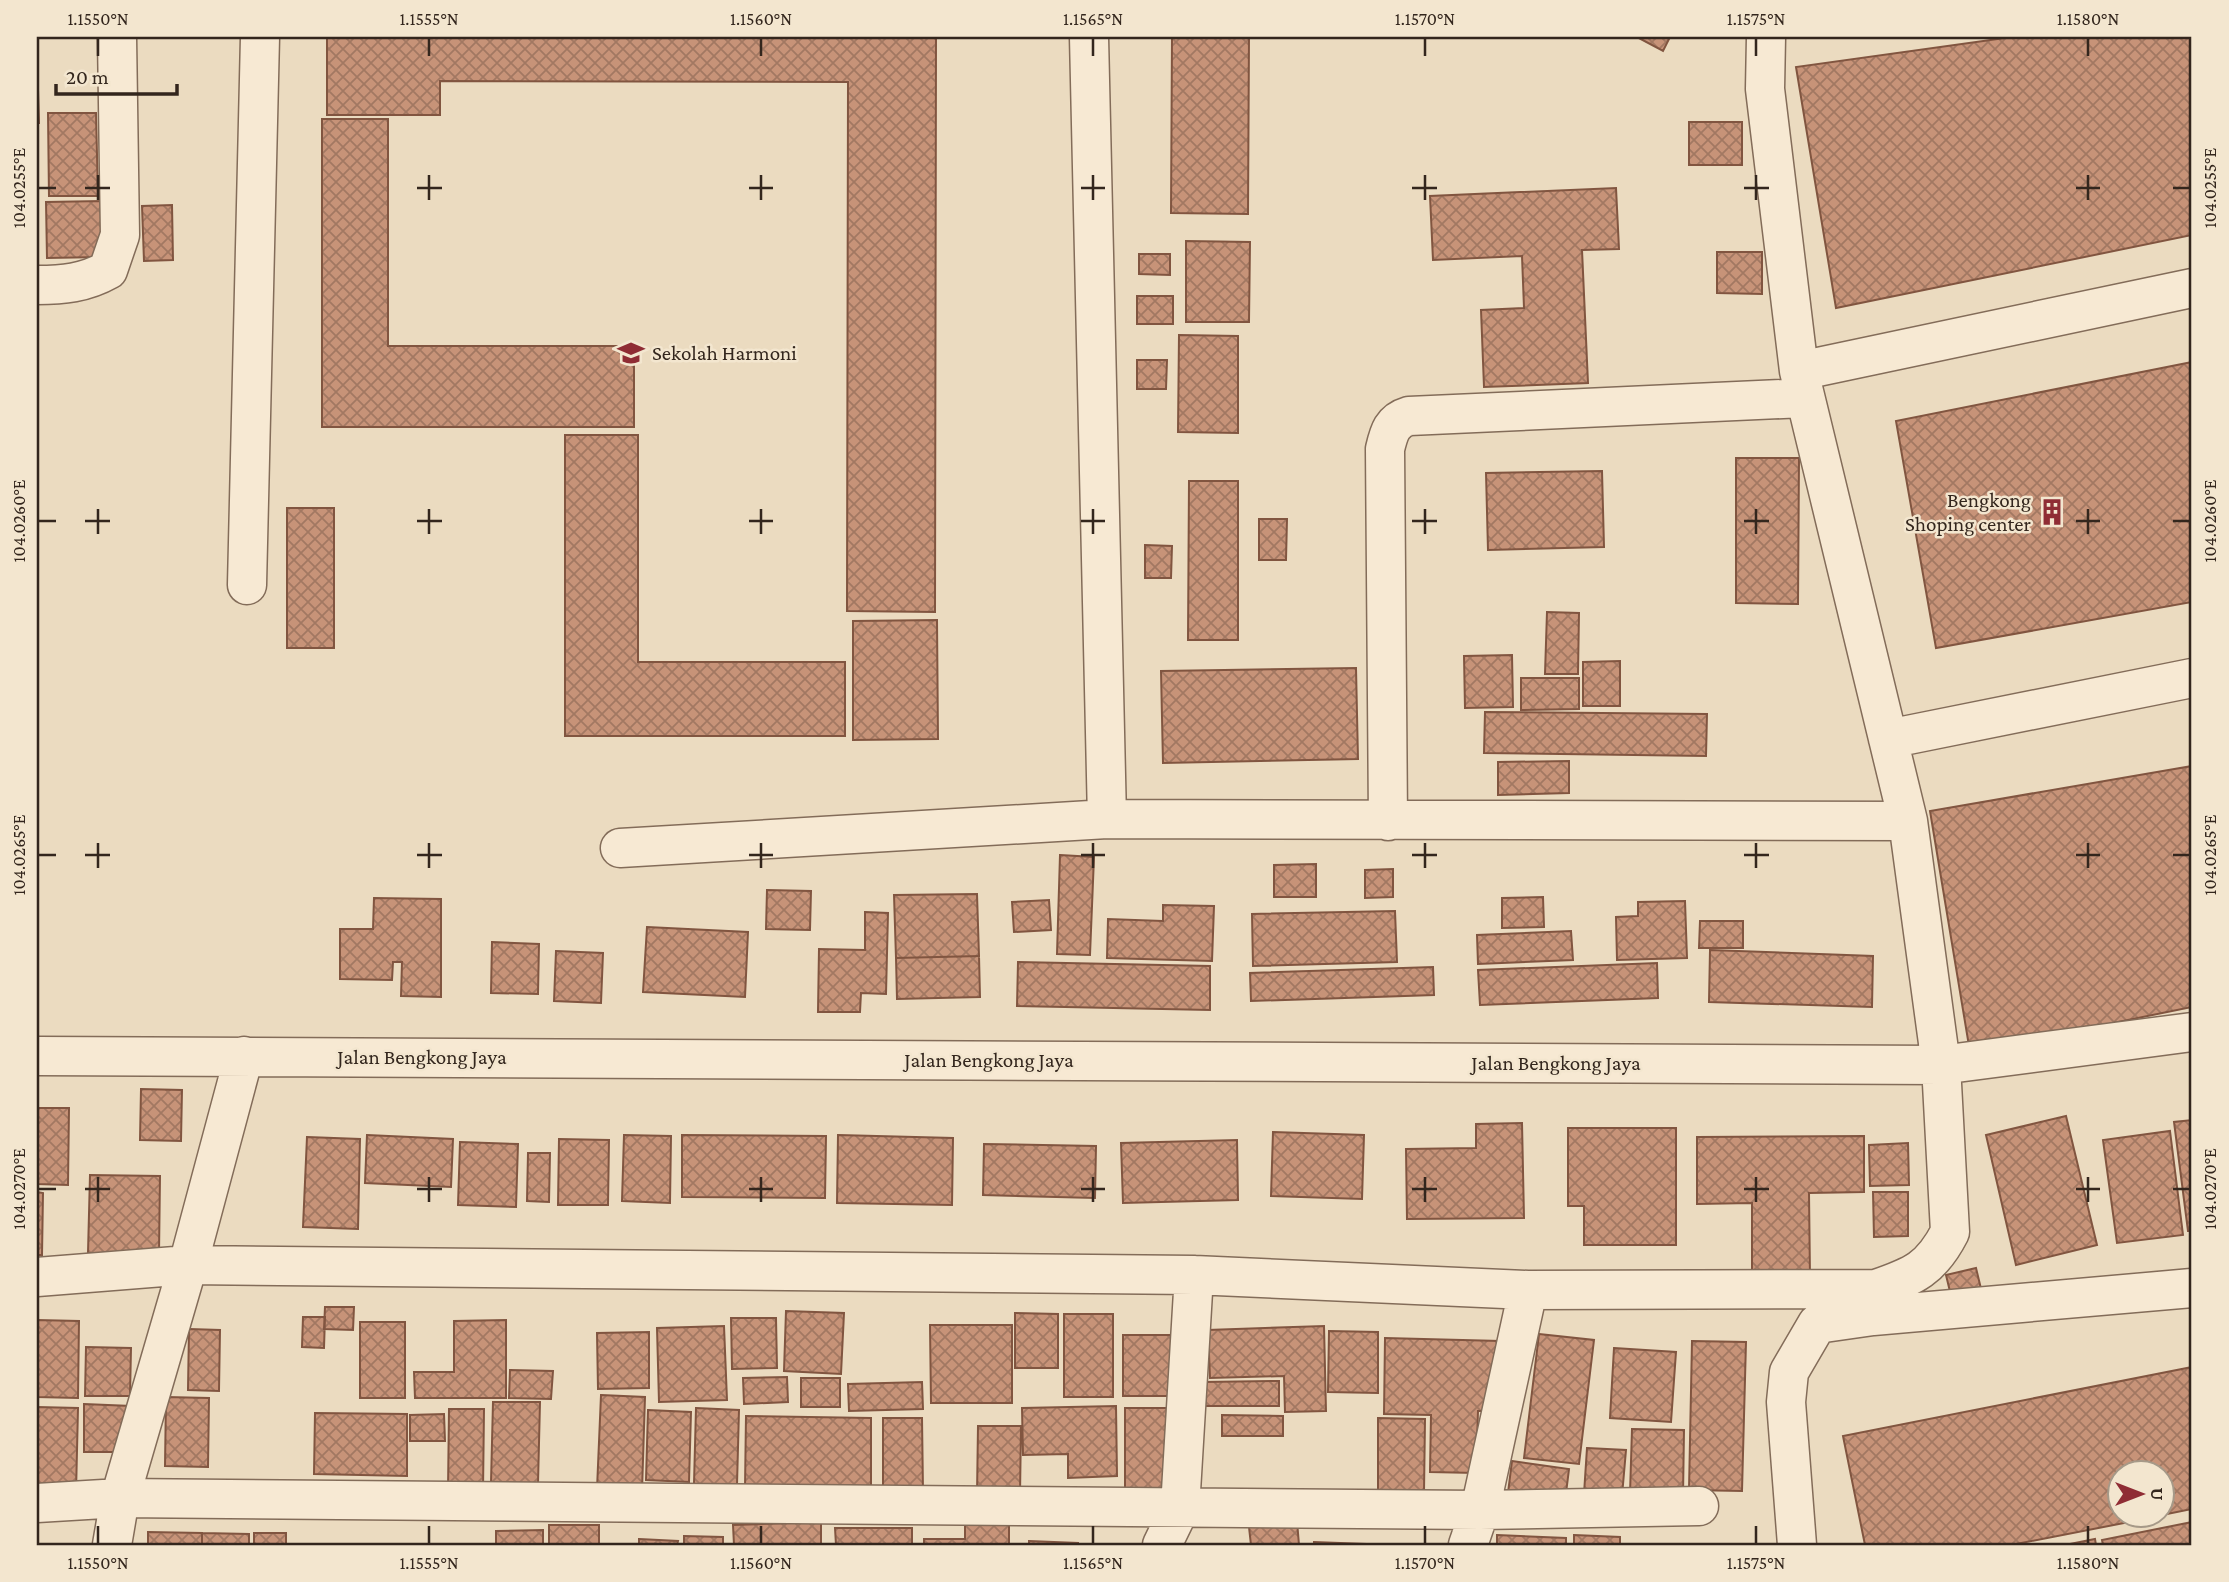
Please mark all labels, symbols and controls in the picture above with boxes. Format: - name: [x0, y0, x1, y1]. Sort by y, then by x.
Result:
- text: 1.1550°N: [67, 9, 129, 29]
- text: 1.1555°N: [399, 9, 459, 29]
- text: 1.1560°N: [730, 9, 792, 29]
- text: 1.1565°N: [1063, 9, 1123, 29]
- text: 1.1570°N: [1395, 9, 1455, 29]
- text: 1.1575°N: [1727, 9, 1785, 29]
- text: 1.1580°N: [2057, 9, 2119, 29]
- scale bar: [56, 52, 177, 96]
- text: 20 m: [66, 65, 109, 89]
- text: 104.0255°E: [9, 148, 29, 228]
- text: 104.0255°E: [2200, 148, 2220, 228]
- school or university icon: Sekolah Harmoni: [616, 338, 646, 368]
- place label: Sekolah Harmoni: [652, 341, 797, 365]
- text: 104.0260°E: [9, 479, 29, 563]
- text: 104.0260°E: [2200, 479, 2220, 563]
- place label: Bengkong Shoping center: [1905, 488, 2032, 536]
- building icon: Bengkong Shoping center: [2037, 497, 2067, 527]
- text: 104.0265°E: [9, 814, 29, 895]
- text: 104.0265°E: [2200, 814, 2220, 895]
- street label: Jalan Bengkong Jaya: [335, 1045, 507, 1069]
- street label: Jalan Bengkong Jaya: [902, 1048, 1074, 1072]
- street label: Jalan Bengkong Jaya: [1469, 1051, 1641, 1075]
- text: 104.0270°E: [9, 1148, 29, 1230]
- text: 104.0270°E: [2200, 1148, 2220, 1230]
- north arrow: [2106, 1460, 2176, 1530]
- text: U: [2147, 1487, 2168, 1501]
- text: 1.1550°N: [67, 1553, 129, 1573]
- text: 1.1555°N: [399, 1553, 459, 1573]
- text: 1.1560°N: [730, 1553, 792, 1573]
- text: 1.1565°N: [1063, 1553, 1123, 1573]
- text: 1.1570°N: [1395, 1553, 1455, 1573]
- text: 1.1575°N: [1727, 1553, 1785, 1573]
- text: 1.1580°N: [2057, 1553, 2119, 1573]

